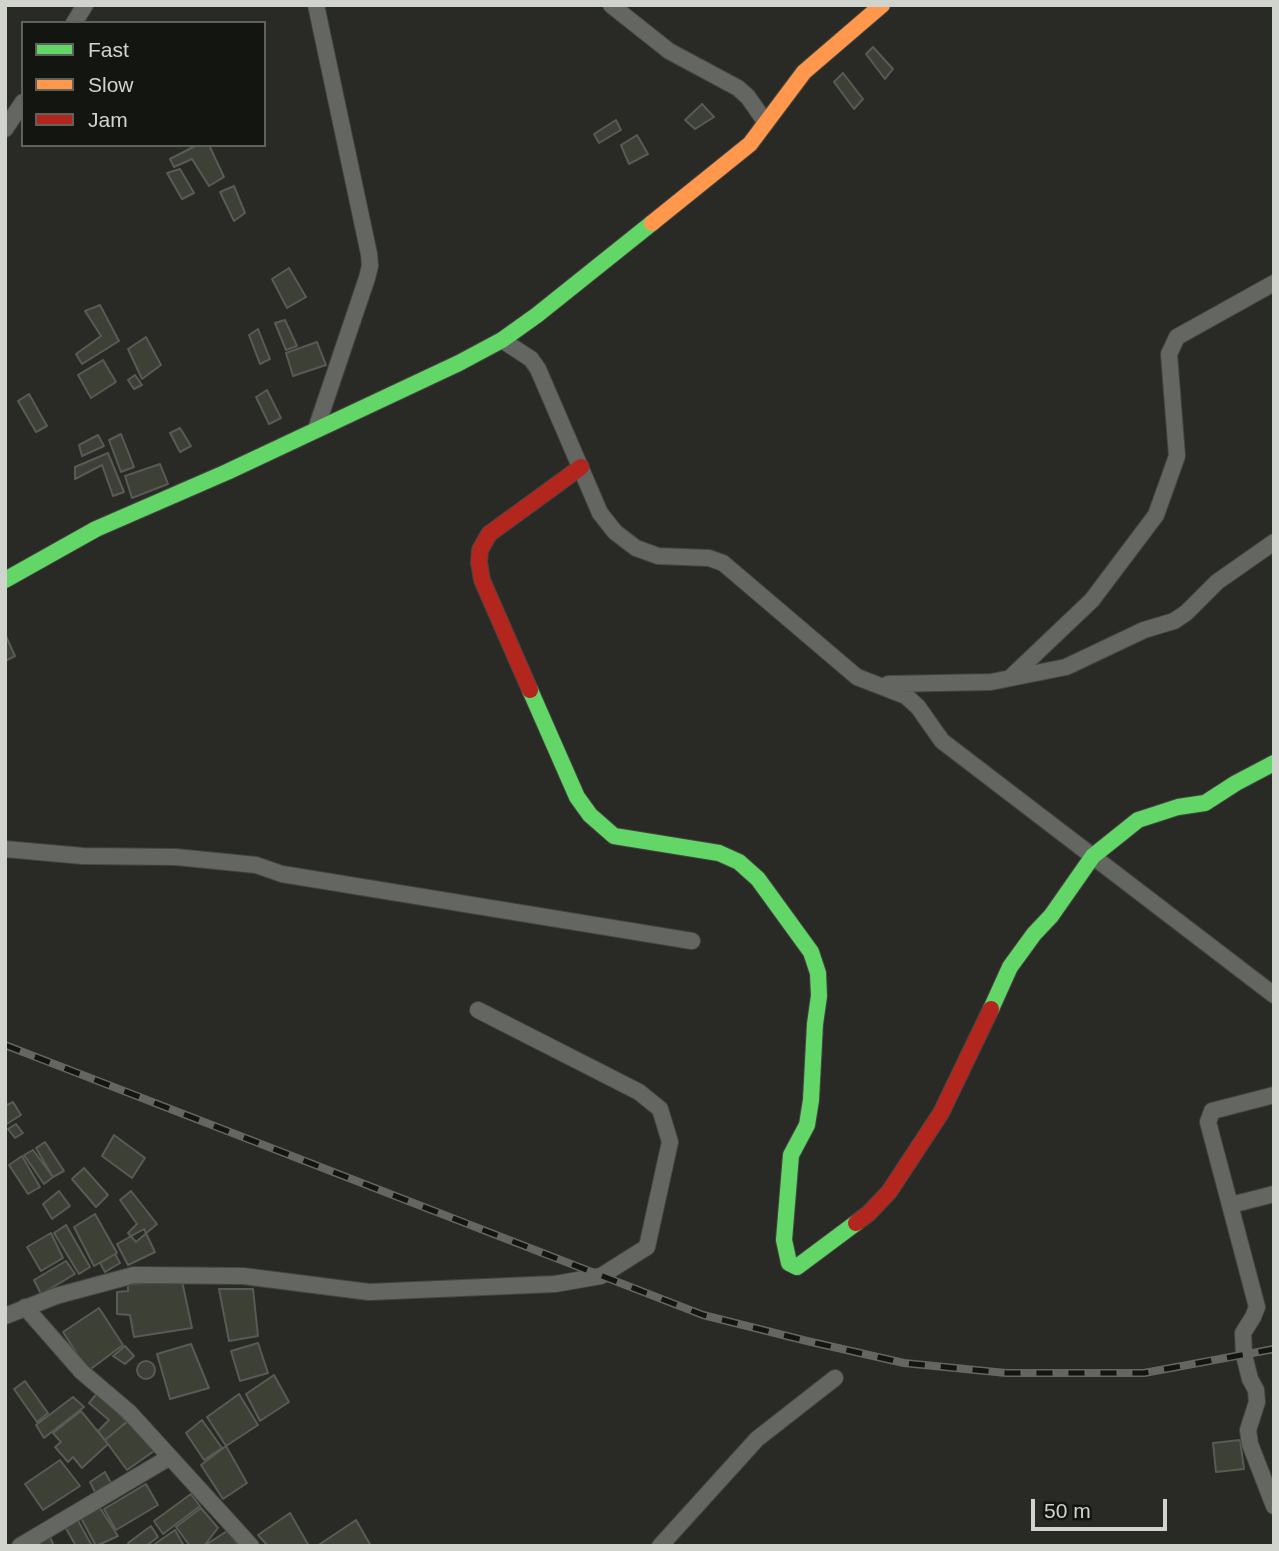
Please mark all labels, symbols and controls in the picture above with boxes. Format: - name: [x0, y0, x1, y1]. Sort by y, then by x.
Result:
- legend: [21, 21, 266, 147]
- text: Fast: [88, 38, 129, 61]
- text: Slow: [88, 73, 134, 96]
- text: Jam: [88, 108, 128, 131]
- scale bar: [1034, 1484, 1170, 1528]
- text: 50 m: [1044, 1499, 1091, 1522]

